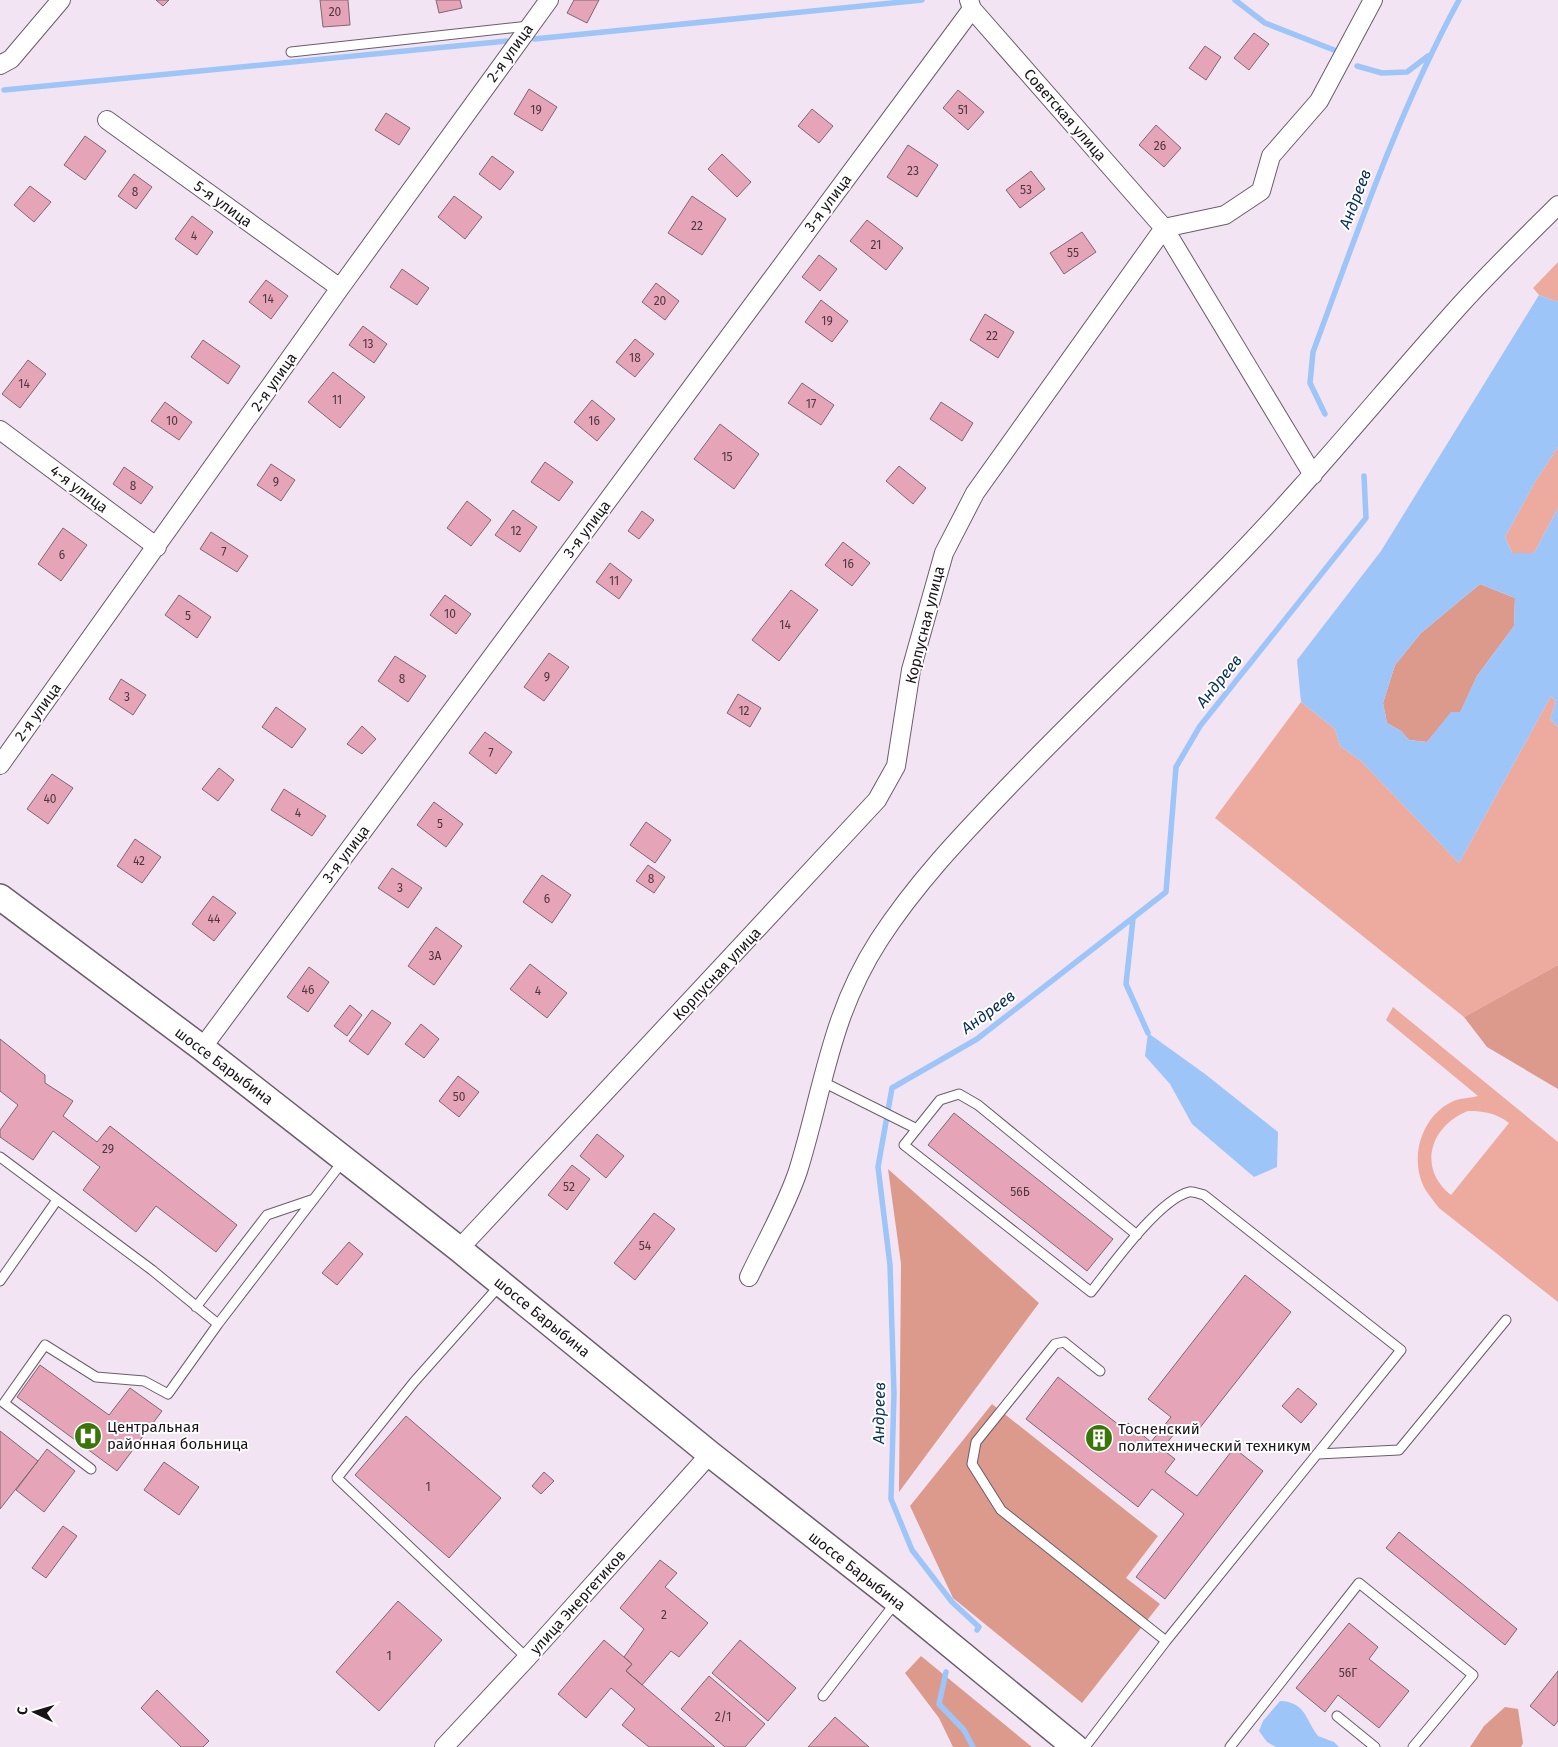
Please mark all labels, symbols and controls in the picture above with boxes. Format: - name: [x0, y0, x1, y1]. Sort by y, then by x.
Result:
- house number: 20: [329, 5, 342, 19]
- street label: 2-я улица: [483, 20, 537, 86]
- street label: Советская улица: [1020, 65, 1110, 165]
- house number: 19: [530, 103, 542, 117]
- house number: 51: [958, 103, 968, 117]
- house number: 26: [1154, 139, 1166, 153]
- house number: 23: [907, 164, 919, 178]
- water label: Андреев: [1335, 167, 1375, 232]
- street label: 3-я улица: [801, 171, 855, 235]
- street label: 5-я улица: [190, 177, 256, 231]
- house number: 53: [1020, 183, 1032, 197]
- house number: 8: [132, 185, 139, 199]
- house number: 22: [691, 219, 703, 233]
- house number: 4: [191, 229, 198, 243]
- house number: 21: [871, 238, 881, 252]
- house number: 55: [1067, 246, 1079, 260]
- house number: 14: [262, 292, 274, 306]
- house number: 20: [654, 294, 667, 308]
- house number: 19: [821, 314, 833, 328]
- house number: 22: [986, 329, 998, 343]
- house number: 13: [362, 337, 374, 351]
- street label: 2-я улица: [247, 349, 301, 415]
- house number: 18: [629, 351, 641, 365]
- house number: 14: [18, 377, 30, 391]
- house number: 11: [332, 393, 342, 407]
- house number: 17: [806, 397, 816, 411]
- house number: 10: [166, 414, 178, 428]
- house number: 16: [588, 414, 600, 428]
- house number: 15: [721, 450, 733, 464]
- street label: 4-я улица: [46, 461, 112, 517]
- house number: 9: [273, 475, 279, 489]
- house number: 8: [130, 479, 137, 493]
- street label: 3-я улица: [560, 497, 614, 561]
- house number: 12: [510, 524, 522, 538]
- house number: 7: [221, 545, 227, 559]
- house number: 6: [59, 548, 65, 562]
- house number: 16: [842, 557, 854, 571]
- street label: Корпусная улица: [902, 564, 948, 686]
- house number: 11: [609, 574, 619, 588]
- house number: 10: [444, 607, 456, 621]
- house number: 5: [185, 609, 191, 623]
- house number: 14: [779, 618, 791, 632]
- water label: Андреев: [1192, 651, 1246, 712]
- house number: 9: [544, 670, 550, 684]
- house number: 8: [399, 672, 406, 686]
- street label: 2-я улица: [11, 679, 65, 745]
- house number: 3: [124, 690, 130, 704]
- house number: 12: [738, 704, 750, 718]
- house number: 7: [488, 746, 494, 760]
- house number: 40: [43, 792, 57, 806]
- house number: 4: [295, 806, 302, 820]
- house number: 5: [437, 817, 443, 831]
- street label: 3-я улица: [319, 822, 373, 886]
- house number: 42: [133, 854, 145, 868]
- house number: 8: [648, 872, 655, 886]
- house number: 3: [397, 881, 403, 895]
- house number: 6: [544, 892, 550, 906]
- house number: 44: [208, 912, 221, 926]
- street label: Корпусная улица: [669, 924, 765, 1024]
- house number: 3А: [429, 949, 442, 963]
- house number: 46: [302, 983, 314, 997]
- house number: 4: [535, 984, 542, 998]
- water label: Андреев: [957, 986, 1019, 1038]
- street label: шоссе Барыбина: [171, 1023, 277, 1109]
- house number: 50: [453, 1090, 466, 1104]
- house number: 29: [102, 1142, 114, 1156]
- house number: 52: [563, 1180, 575, 1194]
- house number: 56Б: [1010, 1185, 1030, 1199]
- house number: 54: [639, 1239, 652, 1253]
- street label: шоссе Барыбина: [490, 1273, 594, 1361]
- water label: Андреев: [869, 1382, 889, 1445]
- place label: Центральная районная больница: [107, 1418, 248, 1453]
- place label: Тосненский политехнический техникум: [1118, 1420, 1311, 1455]
- hospital icon: Центральная районная больница: [73, 1421, 103, 1451]
- building icon: Тосненский политехнический техникум: [1084, 1423, 1114, 1453]
- house number: 1: [425, 1480, 431, 1494]
- street label: шоссе Барыбина: [805, 1528, 909, 1614]
- street label: улица Энергетиков: [526, 1546, 630, 1658]
- house number: 2: [661, 1608, 667, 1622]
- house number: 1: [386, 1649, 392, 1663]
- house number: 56Г: [1339, 1666, 1357, 1680]
- north arrow: [10, 1687, 60, 1737]
- text: С: [14, 1706, 31, 1716]
- house number: 2/1: [715, 1710, 731, 1724]

